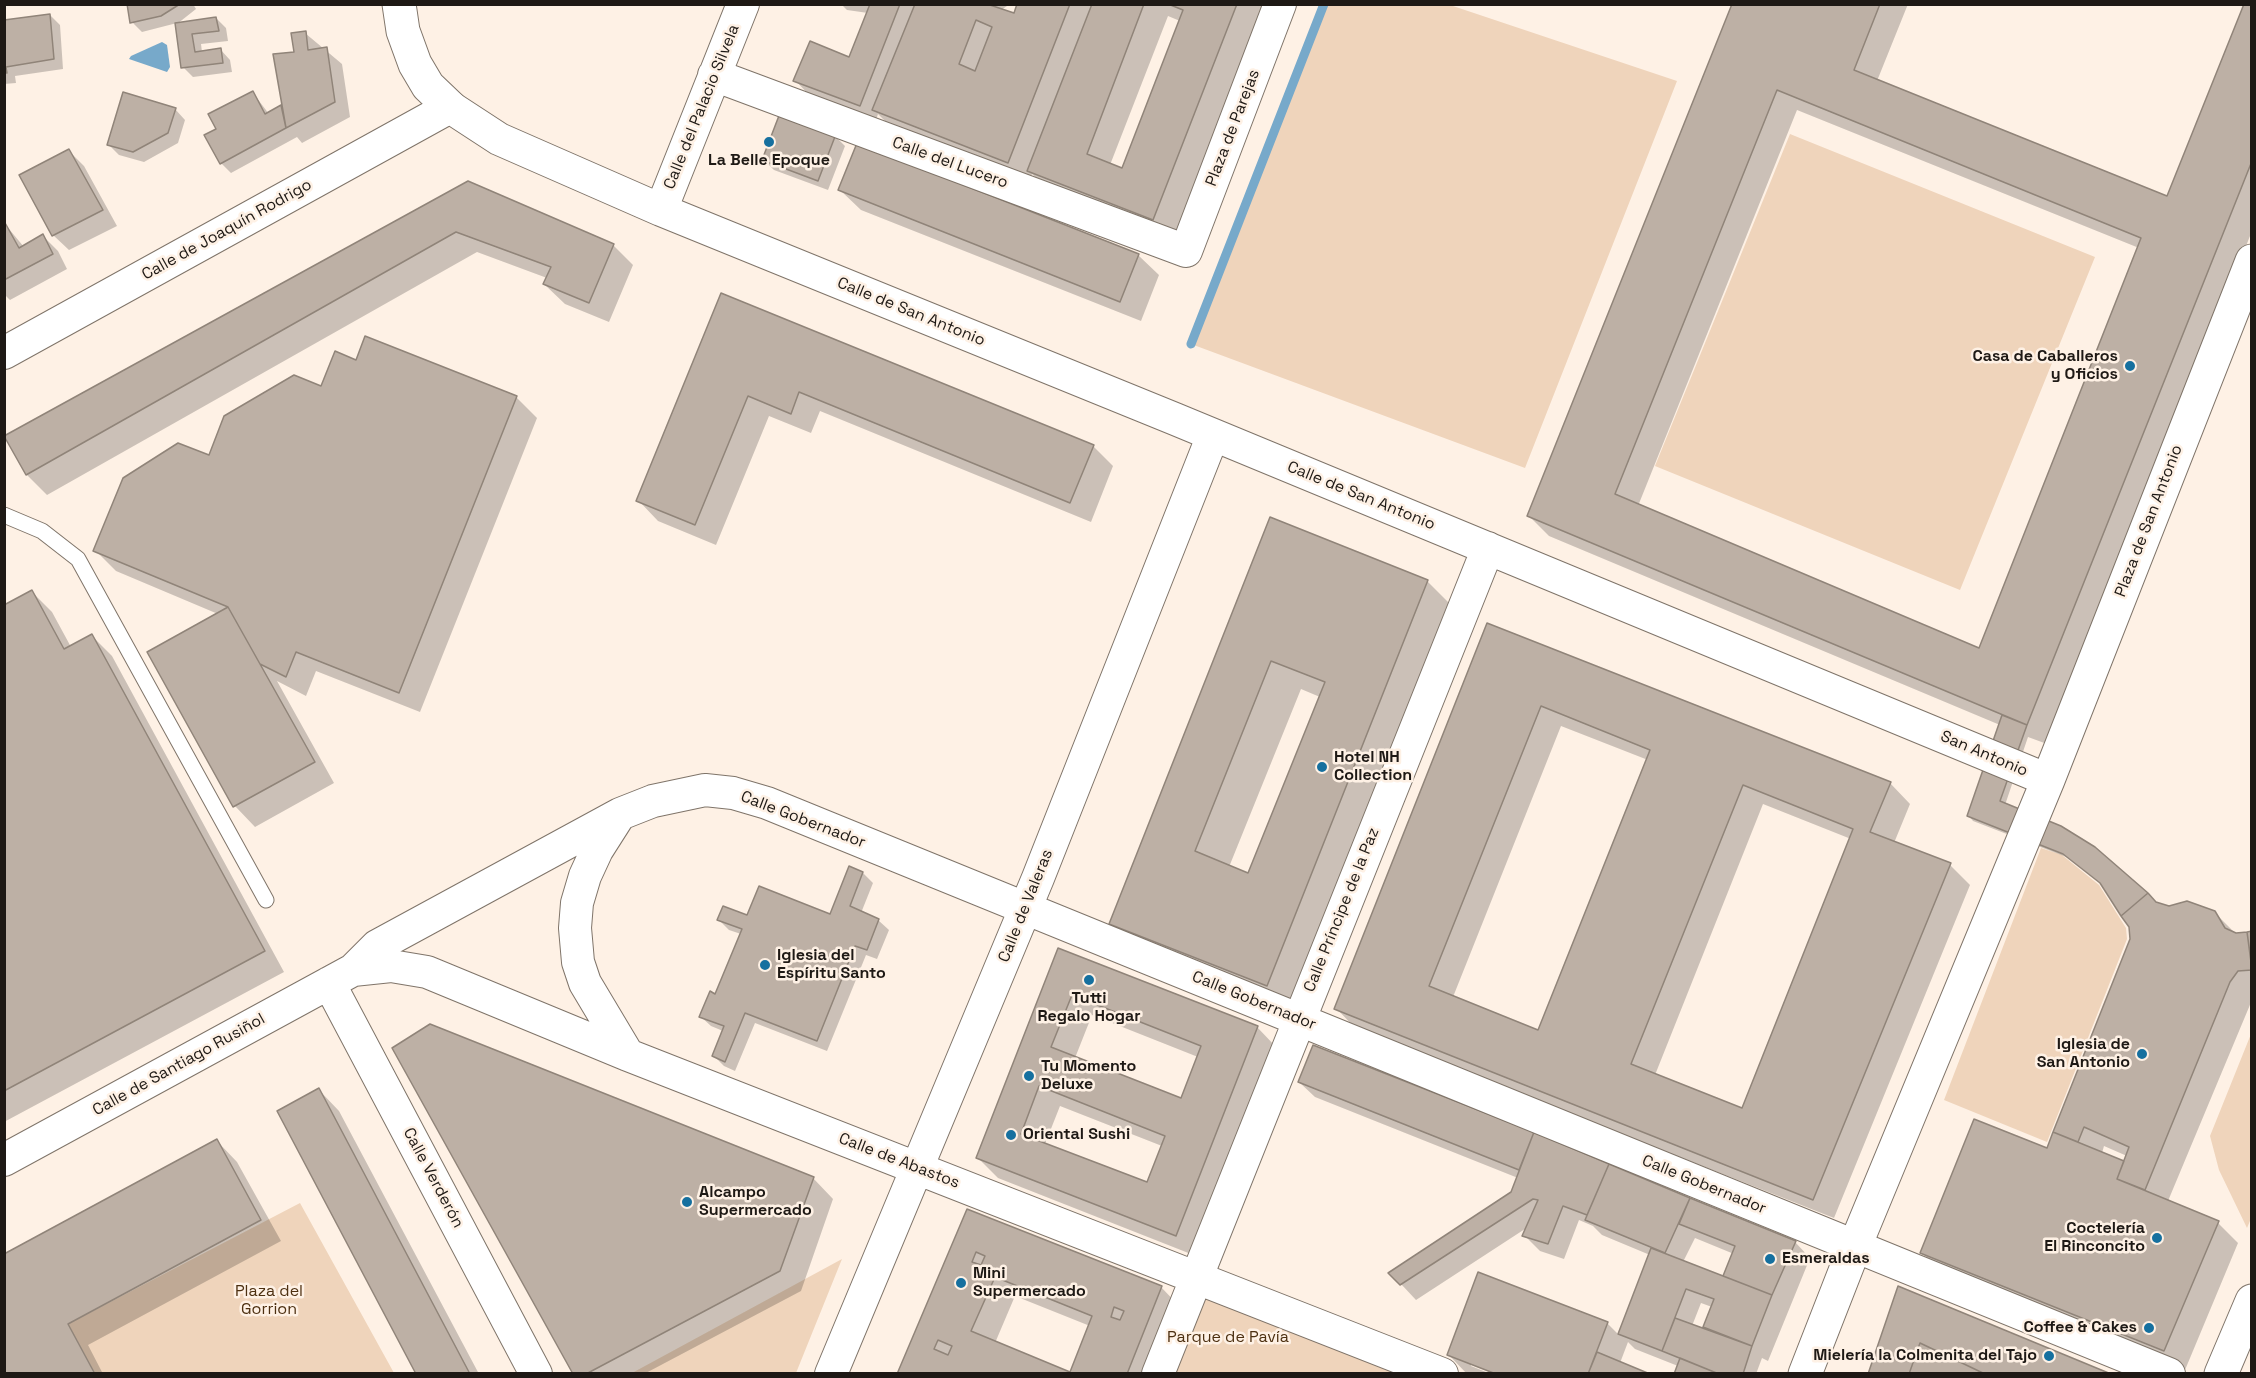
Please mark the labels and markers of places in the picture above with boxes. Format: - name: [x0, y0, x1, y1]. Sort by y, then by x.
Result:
- marker: La Belle Epoque: [762, 135, 776, 149]
- place label: La Belle Epoque: [708, 151, 830, 171]
- place label: Casa de Caballeros y Oficios: [1972, 347, 2118, 385]
- marker: Casa de Caballeros y Oficios: [2123, 359, 2137, 373]
- place label: Hotel NH Collection: [1334, 748, 1412, 786]
- marker: Hotel NH Collection: [1315, 760, 1329, 774]
- place label: Iglesia del Espíritu Santo: [777, 946, 886, 984]
- marker: Iglesia del Espíritu Santo: [758, 958, 772, 972]
- marker: Tutti Regalo Hogar: [1082, 973, 1096, 987]
- place label: Tutti Regalo Hogar: [1038, 989, 1140, 1027]
- place label: Iglesia de San Antonio: [2037, 1035, 2130, 1073]
- marker: Iglesia de San Antonio: [2135, 1047, 2149, 1061]
- place label: Tu Momento Deluxe: [1041, 1057, 1136, 1095]
- marker: Tu Momento Deluxe: [1022, 1069, 1036, 1083]
- place label: Oriental Sushi: [1023, 1125, 1130, 1145]
- marker: Oriental Sushi: [1004, 1128, 1018, 1142]
- place label: Alcampo Supermercado: [699, 1183, 812, 1221]
- marker: Alcampo Supermercado: [680, 1195, 694, 1209]
- place label: Coctelería El Rinconcito: [2044, 1219, 2145, 1257]
- marker: Coctelería El Rinconcito: [2150, 1231, 2164, 1245]
- place label: Esmeraldas: [1782, 1249, 1870, 1269]
- marker: Esmeraldas: [1763, 1252, 1777, 1266]
- place label: Mini Supermercado: [973, 1264, 1086, 1302]
- marker: Mini Supermercado: [954, 1276, 968, 1290]
- place label: Coffee & Cakes: [2023, 1318, 2137, 1338]
- marker: Coffee & Cakes: [2142, 1321, 2156, 1335]
- place label: Mielería la Colmenita del Tajo: [1813, 1346, 2037, 1366]
- marker: Mielería la Colmenita del Tajo: [2042, 1349, 2056, 1363]

